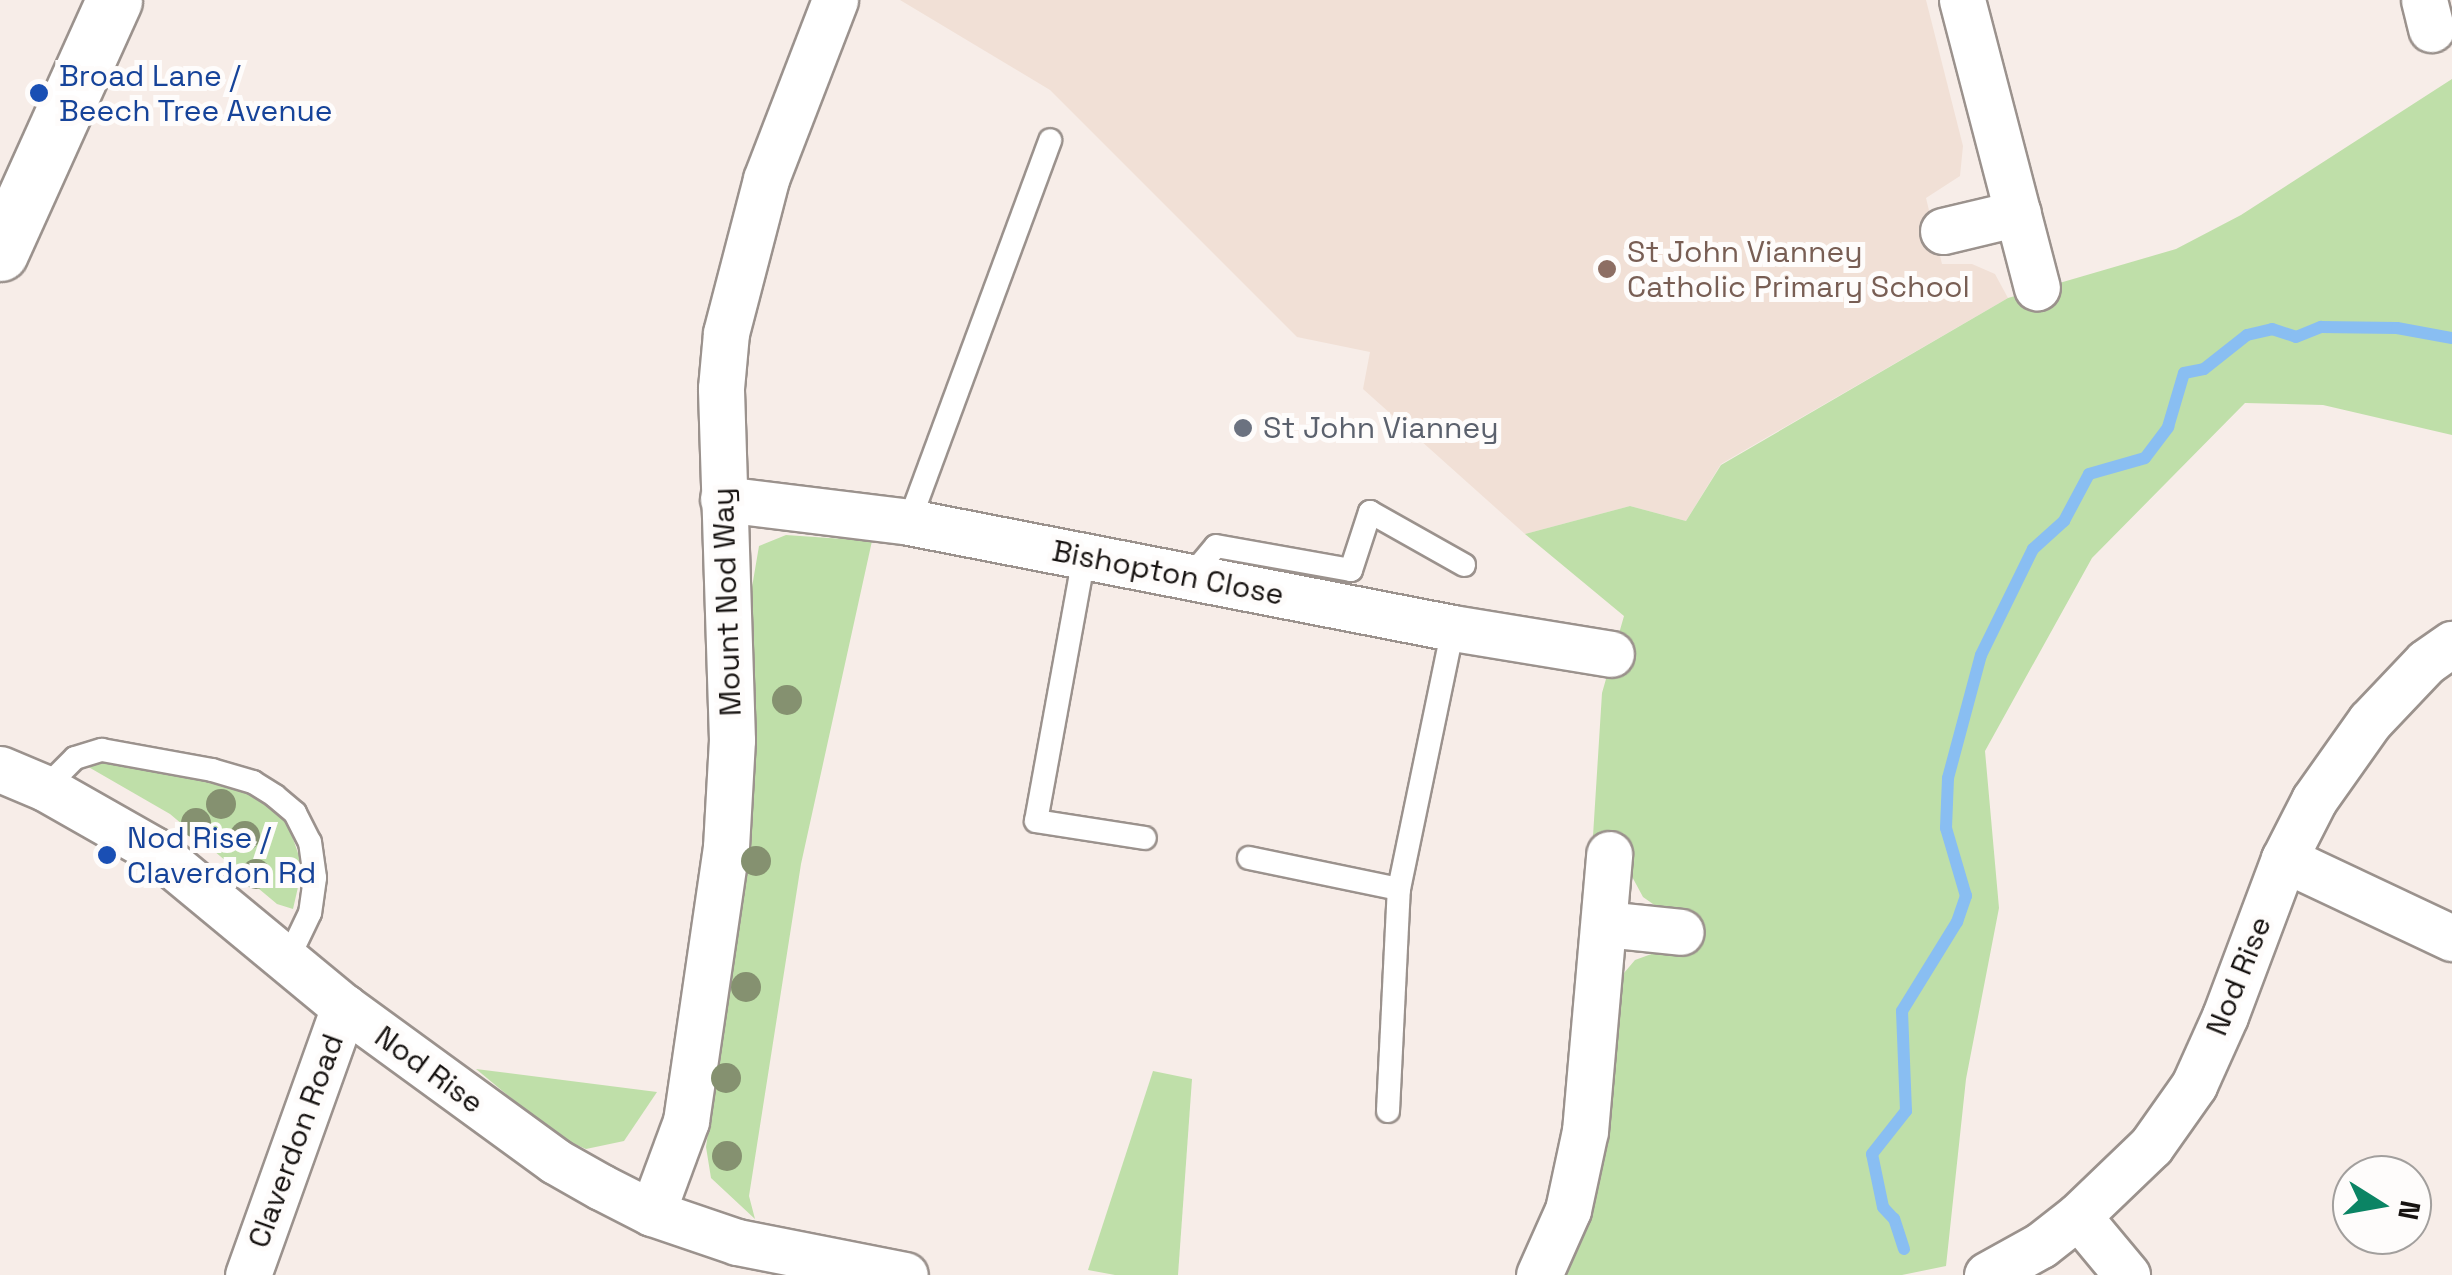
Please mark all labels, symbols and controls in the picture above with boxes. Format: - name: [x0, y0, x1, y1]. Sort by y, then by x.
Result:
- place label: Broad Lane / Beech Tree Avenue: [59, 58, 334, 128]
- marker: Broad Lane / Beech Tree Avenue: [28, 82, 50, 104]
- place label: St John Vianney Catholic Primary School: [1627, 234, 1970, 304]
- marker: St John Vianney Catholic Primary School: [1596, 258, 1618, 280]
- place label: St John Vianney: [1263, 410, 1499, 446]
- marker: St John Vianney: [1232, 417, 1254, 439]
- street label: Mount Nod Way: [705, 487, 749, 717]
- street label: Bishopton Close: [1049, 533, 1287, 613]
- place label: Nod Rise / Claverdon Rd: [127, 820, 316, 890]
- marker: Nod Rise / Claverdon Rd: [96, 844, 118, 866]
- street label: Nod Rise: [2199, 911, 2279, 1041]
- street label: Nod Rise: [368, 1019, 490, 1121]
- street label: Claverdon Road: [241, 1029, 351, 1253]
- north arrow: [2332, 1155, 2432, 1255]
- text: N: [2390, 1198, 2429, 1223]

